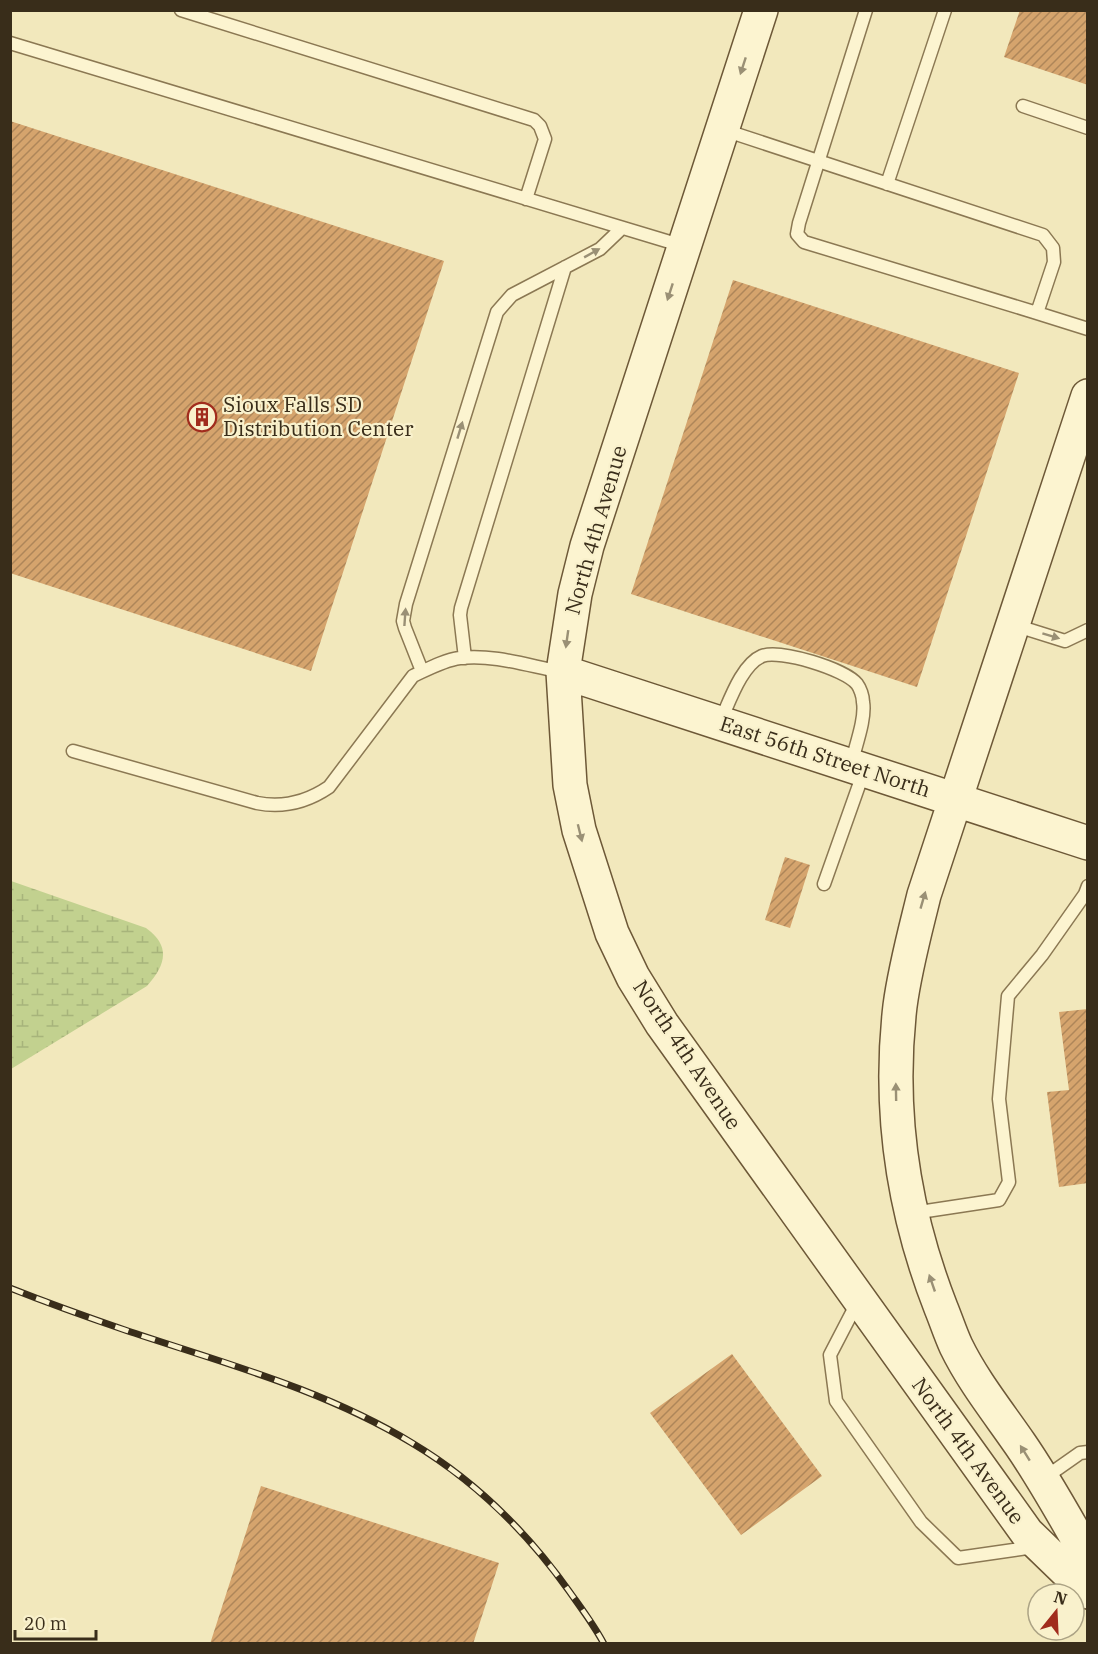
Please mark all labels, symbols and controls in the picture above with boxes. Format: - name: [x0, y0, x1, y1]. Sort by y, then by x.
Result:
- one-way arrow: [738, 57, 747, 75]
- one-way arrow: [584, 248, 601, 258]
- one-way arrow: [665, 283, 674, 301]
- place label: Sioux Falls SD Distribution Center: [223, 390, 414, 442]
- building icon: Sioux Falls SD Distribution Center: [186, 401, 218, 433]
- one-way arrow: [456, 421, 465, 439]
- street label: North 4th Avenue: [557, 442, 633, 618]
- one-way arrow: [400, 607, 410, 626]
- one-way arrow: [563, 630, 572, 649]
- one-way arrow: [1042, 632, 1060, 641]
- street label: East 56th Street North: [716, 709, 934, 803]
- one-way arrow: [575, 824, 585, 842]
- one-way arrow: [919, 891, 928, 909]
- street label: North 4th Avenue: [627, 974, 748, 1135]
- one-way arrow: [891, 1083, 901, 1102]
- one-way arrow: [926, 1274, 936, 1292]
- street label: North 4th Avenue: [906, 1371, 1032, 1529]
- one-way arrow: [1020, 1445, 1031, 1461]
- north arrow: [1026, 1582, 1086, 1642]
- text: N: [1052, 1586, 1070, 1609]
- scale bar: [15, 1603, 96, 1641]
- text: 20 m: [24, 1612, 67, 1635]

